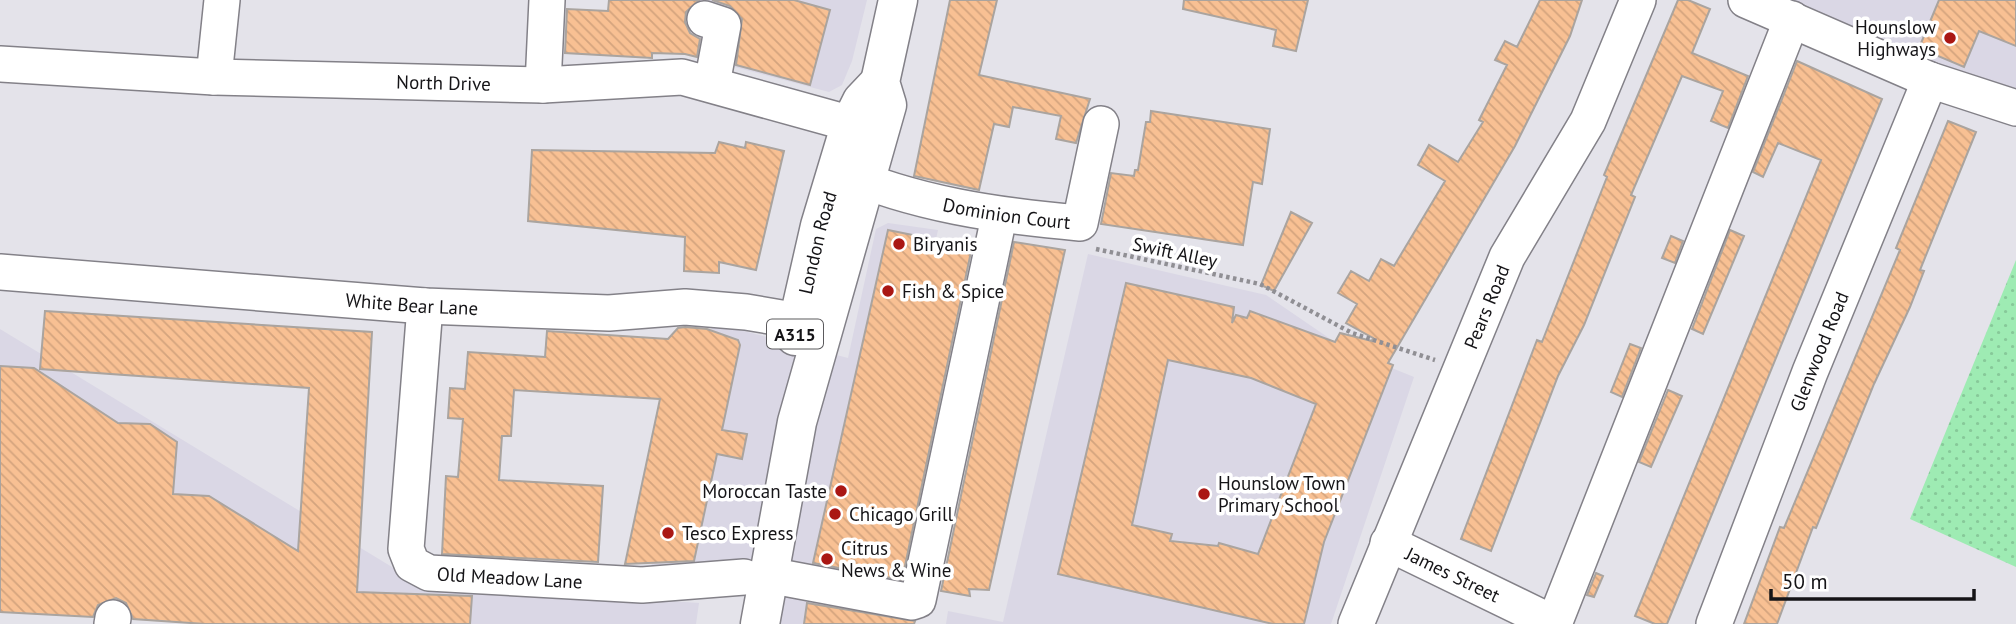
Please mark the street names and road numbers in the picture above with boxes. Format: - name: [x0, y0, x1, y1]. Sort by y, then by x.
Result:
- street label: North Drive: [396, 69, 491, 96]
- street label: London Road: [793, 188, 842, 296]
- street label: Dominion Court: [941, 192, 1072, 234]
- street label: Swift Alley: [1130, 231, 1220, 273]
- street label: Pears Road: [1459, 261, 1515, 352]
- street label: White Bear Lane: [344, 288, 479, 320]
- street label: Glenwood Road: [1784, 288, 1854, 415]
- road number: A315: [767, 320, 823, 348]
- street label: James Street: [1401, 541, 1504, 608]
- street label: Old Meadow Lane: [436, 561, 583, 594]

